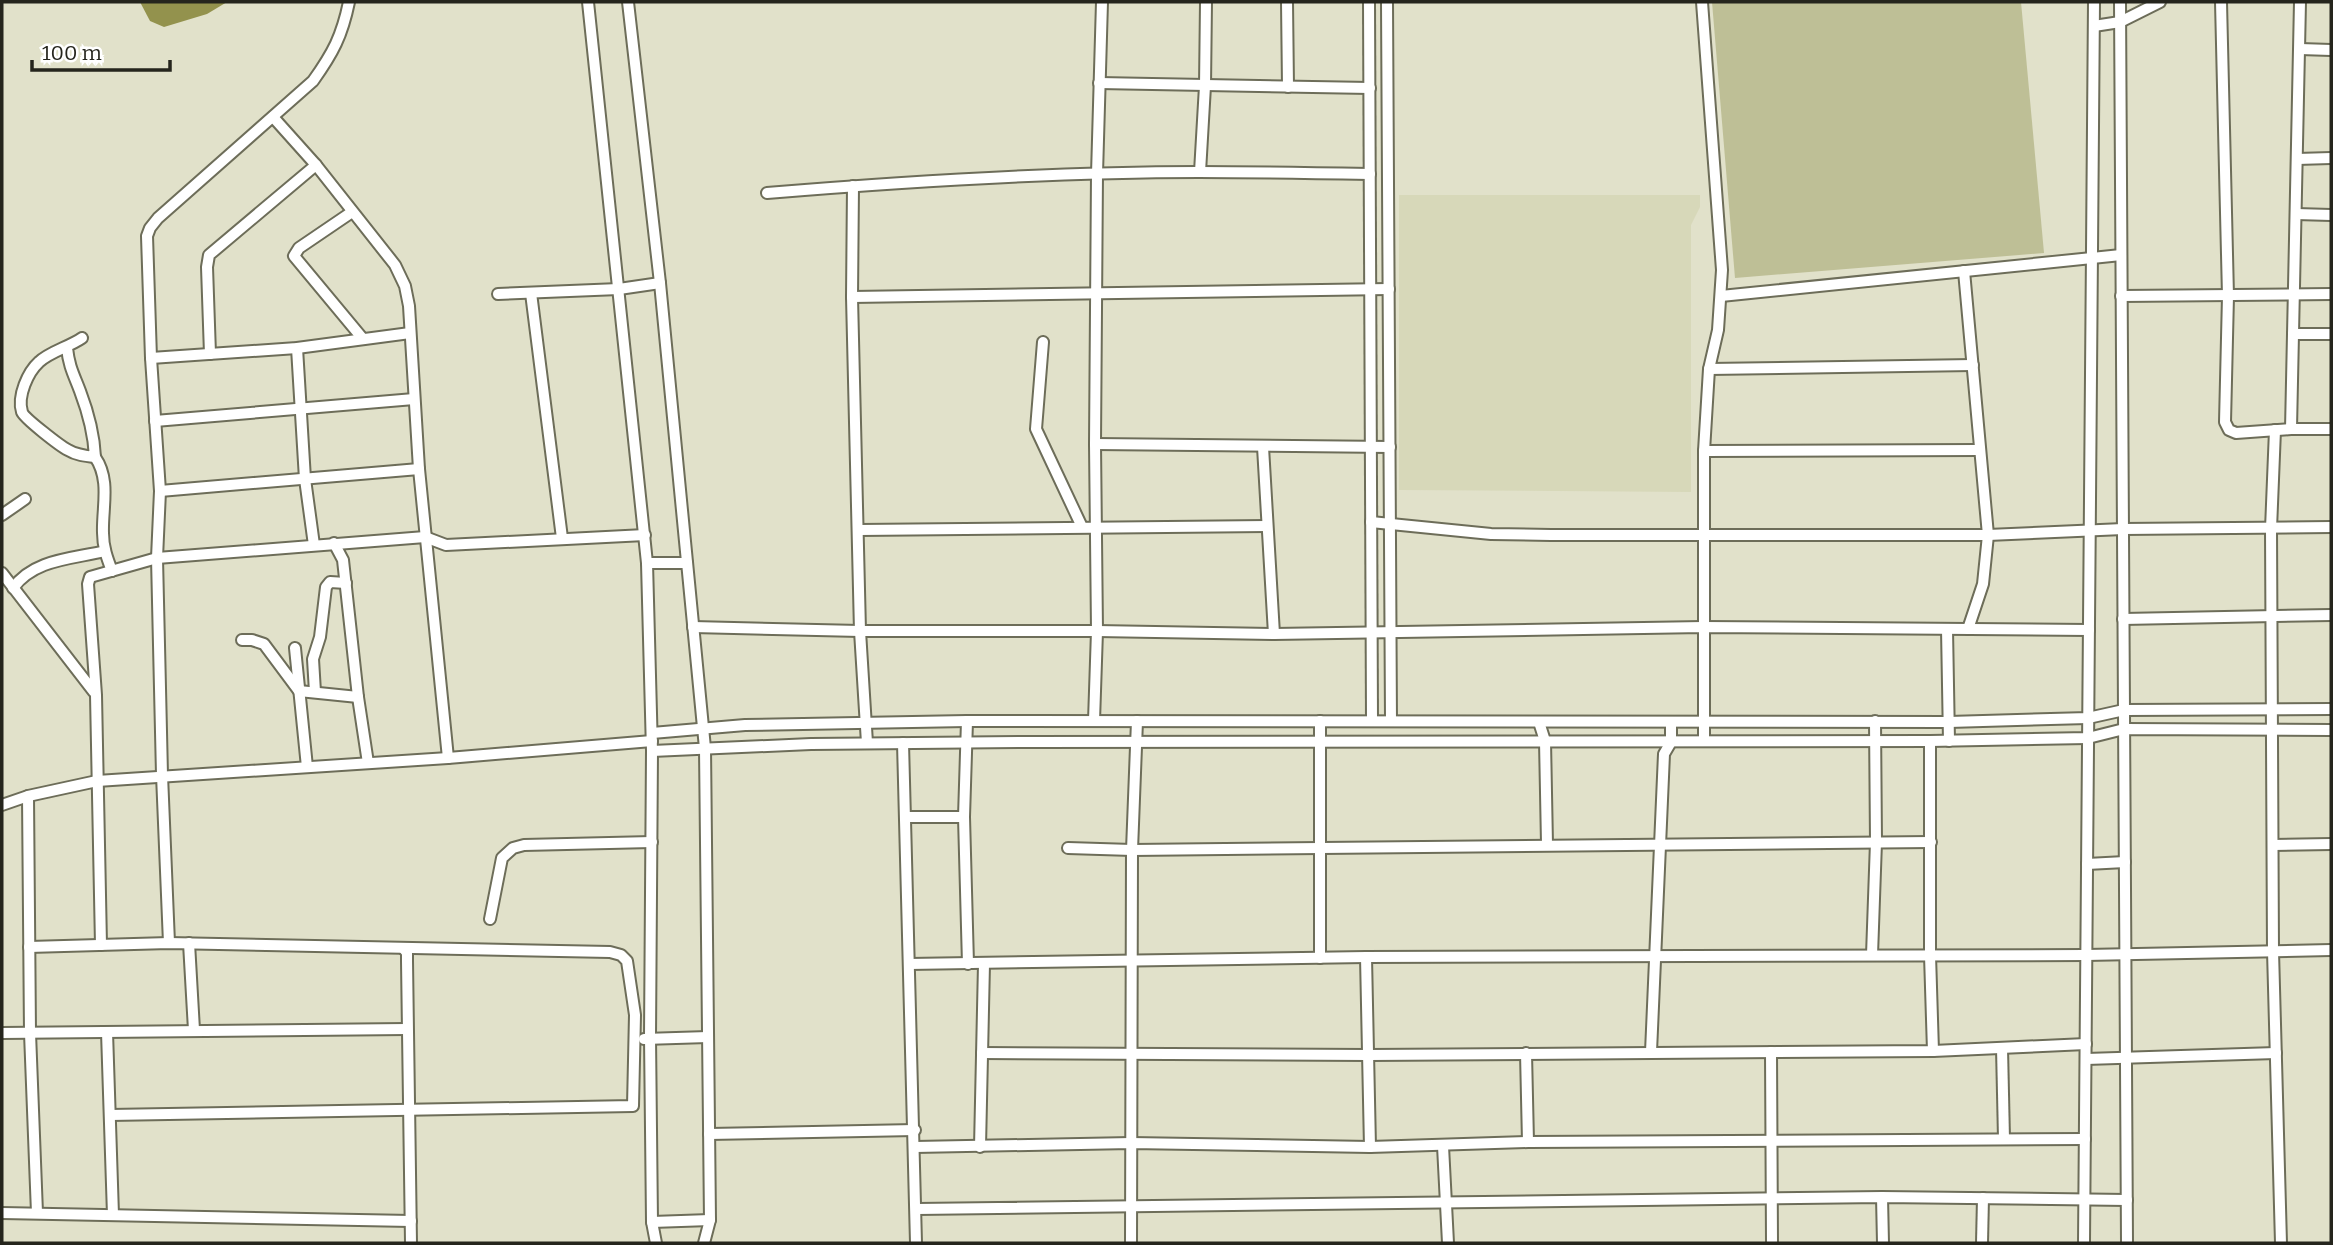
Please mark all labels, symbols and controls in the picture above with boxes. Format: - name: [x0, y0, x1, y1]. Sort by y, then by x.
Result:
- scale bar: [32, 28, 170, 72]
- text: 100 m: [42, 40, 102, 66]

